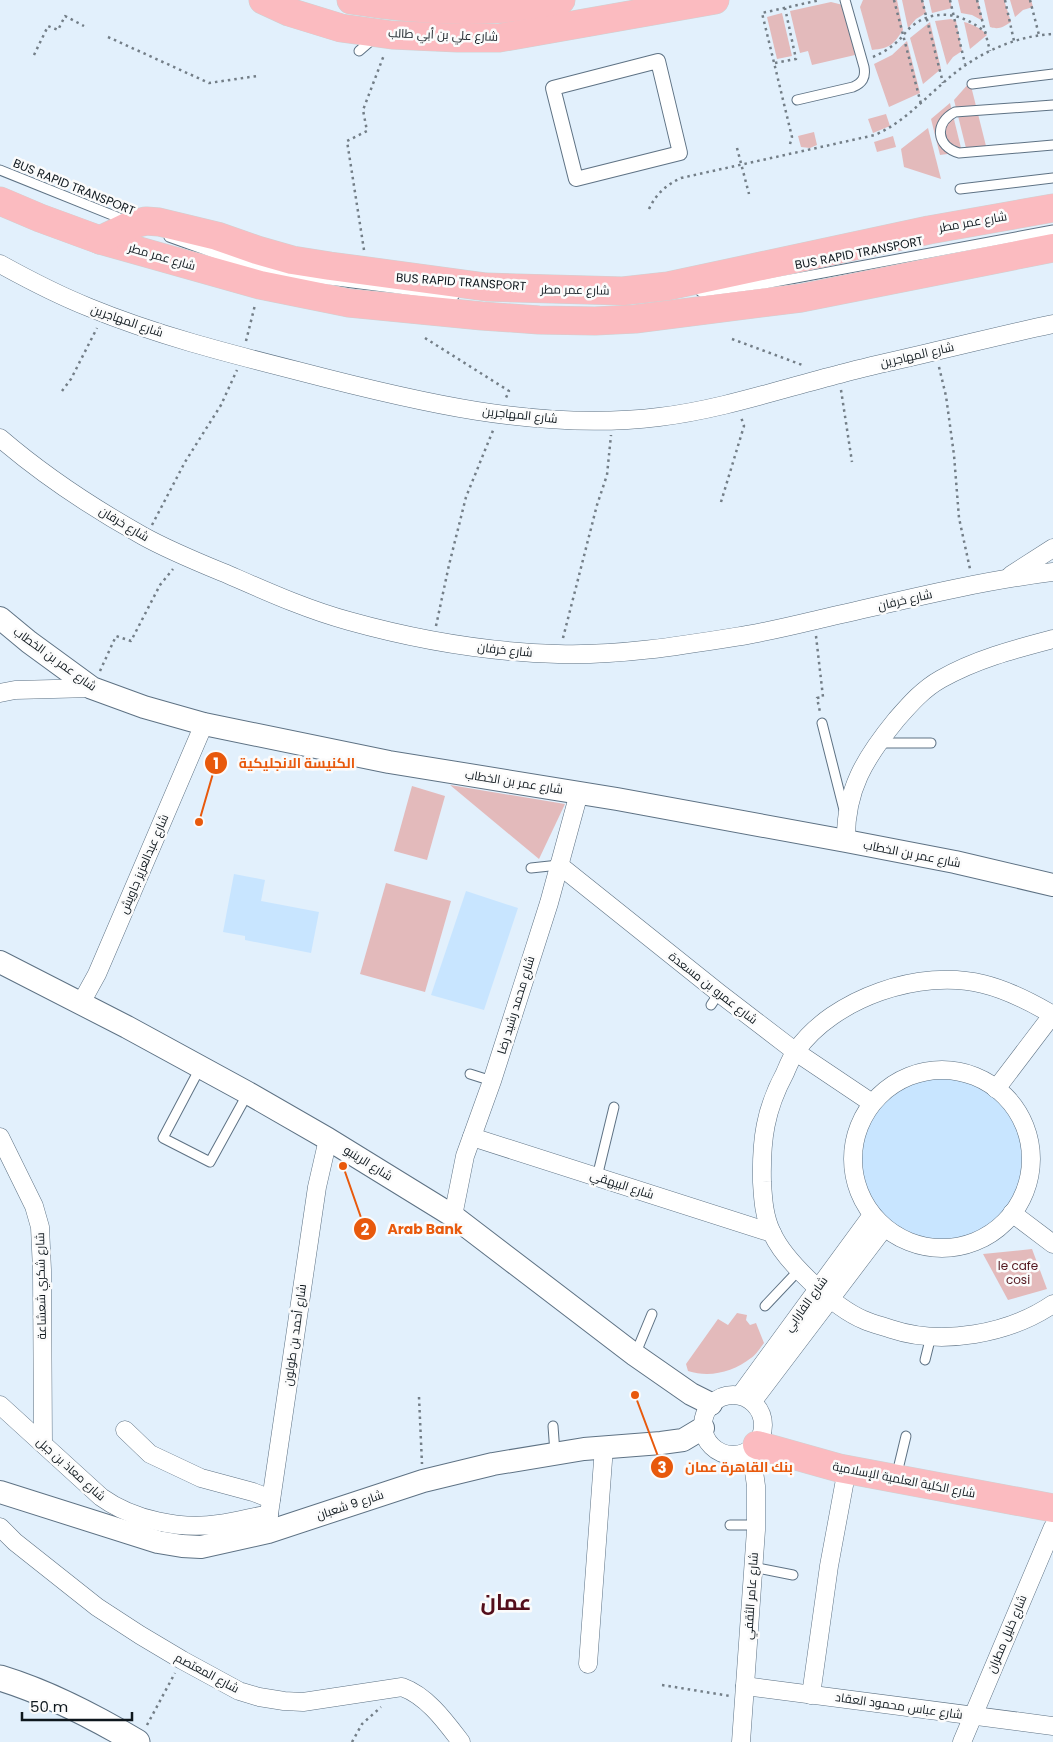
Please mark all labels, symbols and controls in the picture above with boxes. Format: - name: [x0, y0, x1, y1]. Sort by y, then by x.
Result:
- street label: شارع علي بن أبي طالب: [388, 24, 498, 47]
- street label: BUS RAPID TRANSPORT: [11, 154, 138, 219]
- street label: شارع عمر مطر: [937, 207, 1008, 236]
- street label: BUS RAPID TRANSPORT: [793, 232, 925, 273]
- street label: شارع عمر مطر: [126, 239, 198, 274]
- street label: BUS RAPID TRANSPORT: [395, 268, 527, 295]
- street label: شارع عمر مطر: [539, 280, 610, 299]
- street label: شارع المهاجرين: [89, 300, 166, 341]
- street label: شارع المهاجرين: [878, 338, 956, 371]
- street label: شارع المهاجرين: [482, 402, 558, 427]
- street label: شارع خرفان: [96, 502, 152, 545]
- street label: شارع خرفان: [876, 585, 934, 614]
- street label: شارع عمر بن الخطاب: [10, 623, 100, 695]
- street label: شارع خرفان: [477, 638, 534, 661]
- callout: الكنيسة الانجليكية: [204, 749, 365, 778]
- text: 1: [213, 753, 219, 774]
- text: الكنيسة الانجليكية: [239, 753, 355, 773]
- street label: شارع عمر بن الخطاب: [464, 765, 564, 798]
- street label: شارع عبدالعزيز جاويش: [115, 811, 172, 916]
- street label: شارع عمر بن الخطاب: [862, 836, 962, 871]
- street label: شارع عمرو بن مسعدة: [665, 947, 761, 1028]
- street label: شارع محمد رشيد رضا: [492, 954, 539, 1056]
- street label: شارع الرينبو: [341, 1141, 396, 1184]
- street label: شارع البيهقي: [587, 1166, 656, 1205]
- callout: Arab Bank: [352, 1215, 472, 1244]
- text: 2: [361, 1219, 370, 1240]
- text: Arab Bank: [387, 1219, 463, 1239]
- street label: شارع شكري شعشاعة: [31, 1232, 52, 1340]
- park label: le cafe cosi: [998, 1257, 1038, 1288]
- street label: شارع الفارابي: [780, 1273, 833, 1336]
- street label: شارع أحمد بن طولون: [279, 1283, 310, 1387]
- street label: شارع معاذ بن جبل: [33, 1433, 110, 1504]
- callout: بنك القاهرة عمان: [650, 1453, 803, 1482]
- text: 3: [657, 1457, 667, 1478]
- text: بنك القاهرة عمان: [685, 1457, 793, 1477]
- street label: شارع الكلية العلمية الإسلامية: [831, 1457, 977, 1502]
- street label: شارع 9 شعبان: [314, 1486, 386, 1523]
- street label: شارع عامر الثقفي: [739, 1552, 764, 1640]
- district label: عمان: [481, 1587, 531, 1618]
- street label: شارع خليل مطران: [982, 1592, 1031, 1676]
- street label: شارع المعتصم: [172, 1649, 242, 1697]
- street label: شارع عباس محمود العقاد: [834, 1688, 964, 1723]
- scale bar: [22, 1690, 132, 1722]
- text: 50 m: [30, 1696, 68, 1717]

